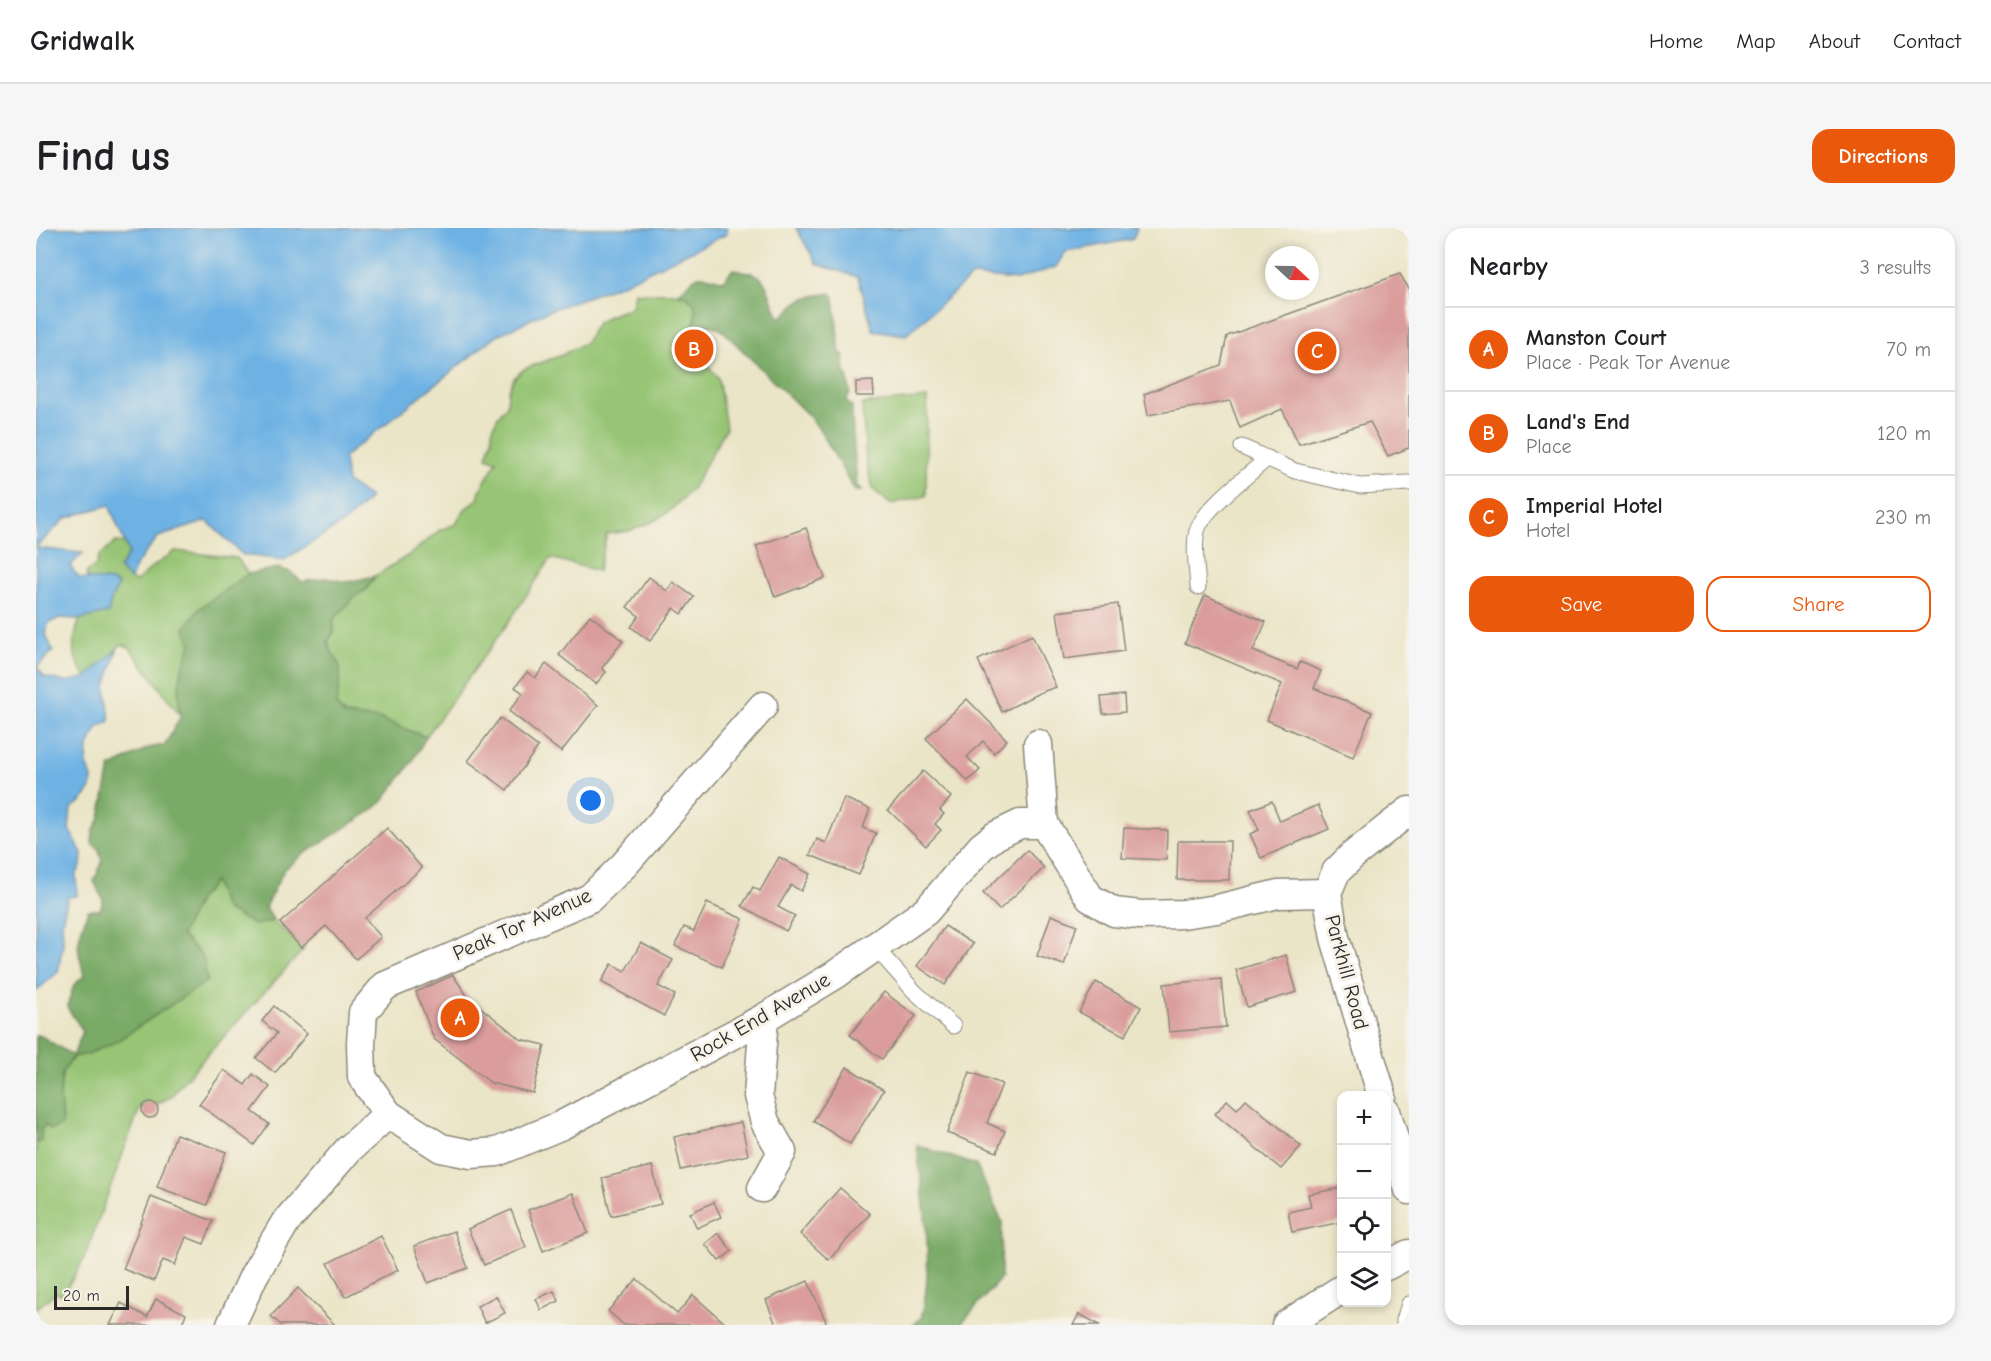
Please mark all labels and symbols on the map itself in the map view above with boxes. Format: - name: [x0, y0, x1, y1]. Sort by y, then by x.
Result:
- north arrow: [1265, 246, 1319, 300]
- pin: B: [674, 326, 714, 372]
- pin: C: [1298, 328, 1336, 374]
- your location: [576, 786, 605, 815]
- street label: Peak Tor Avenue: [449, 883, 595, 965]
- street label: Parkhill Road: [1320, 912, 1374, 1032]
- street label: Rock End Avenue: [686, 967, 834, 1067]
- pin: A: [440, 996, 480, 1040]
- scale bar: [54, 1283, 129, 1310]

